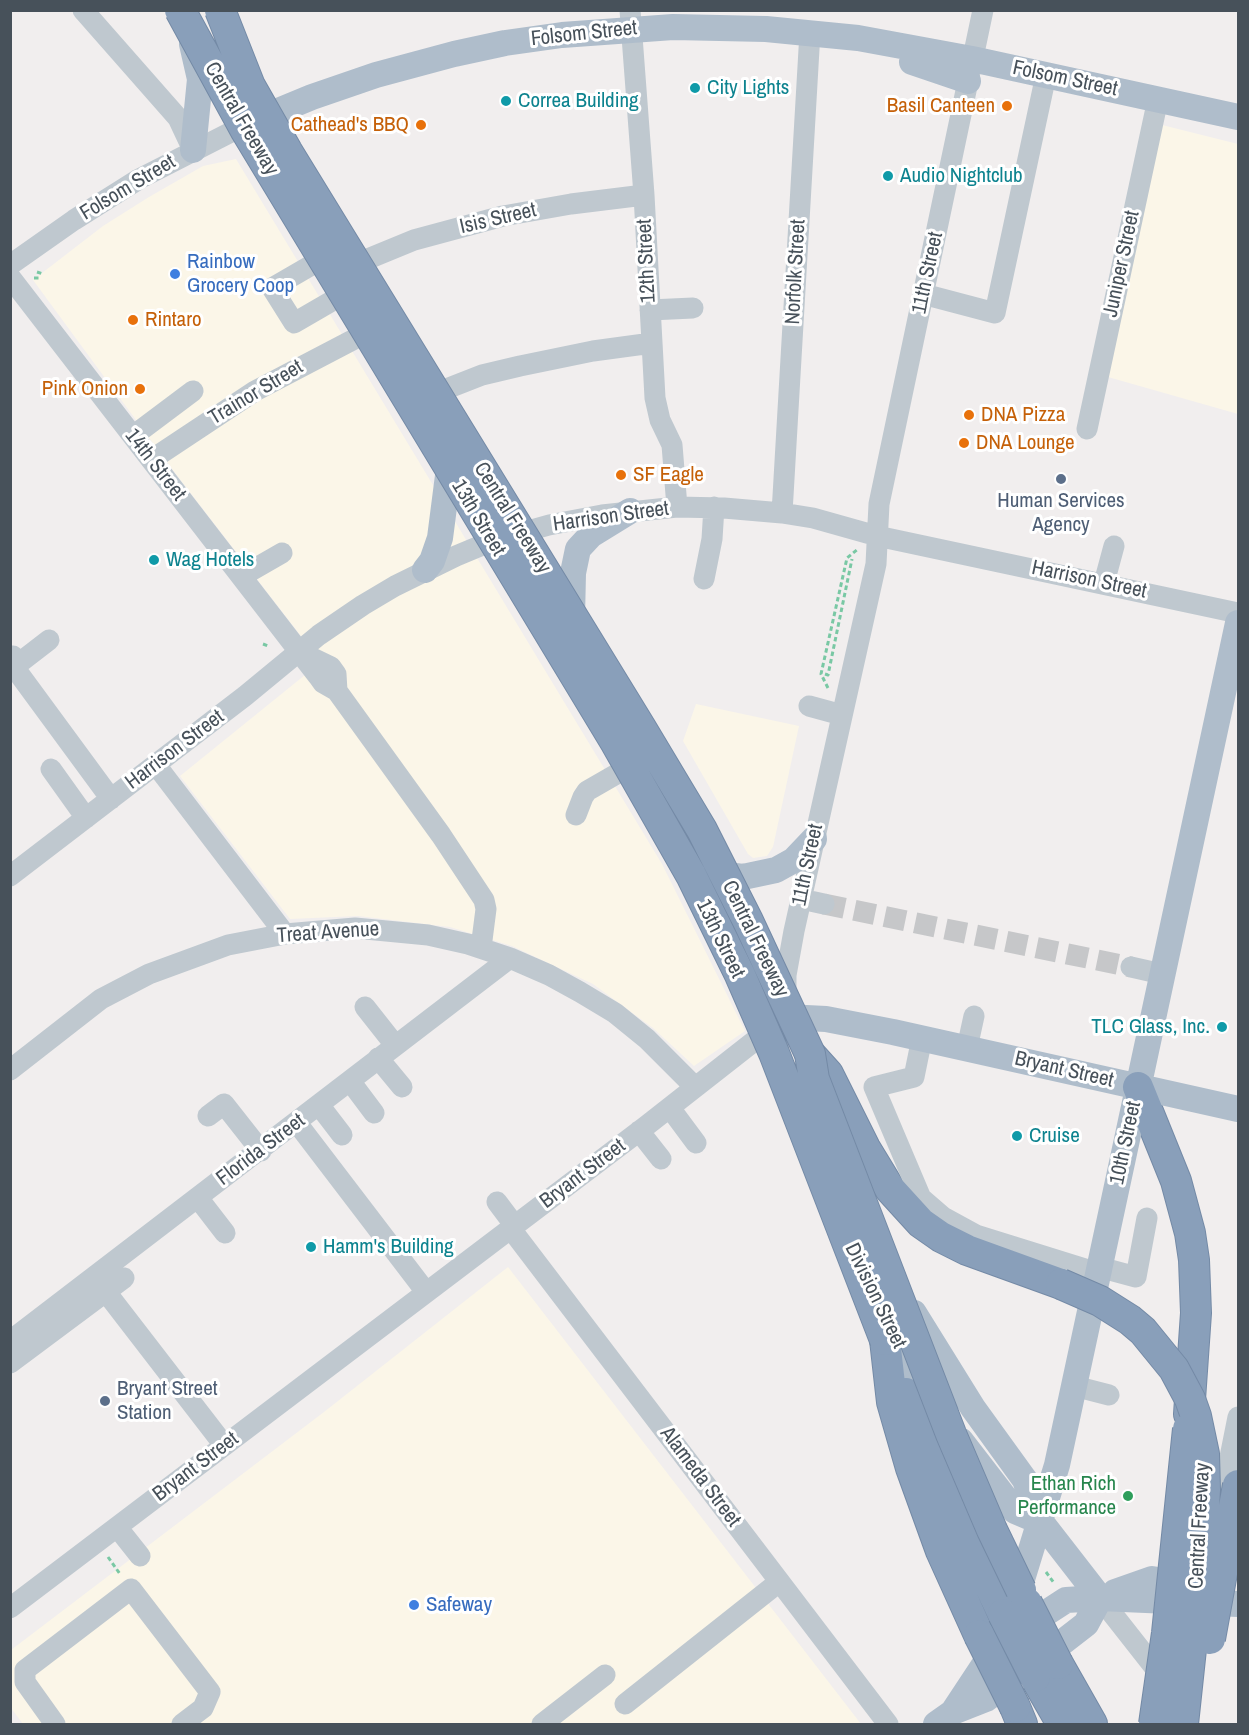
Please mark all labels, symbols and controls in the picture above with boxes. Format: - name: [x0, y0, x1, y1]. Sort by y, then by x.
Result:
- street label: Folsom Street: [530, 16, 638, 52]
- street label: Folsom Street: [1010, 56, 1120, 102]
- street label: Central Freeway: [199, 58, 283, 180]
- place label: City Lights: [707, 75, 789, 101]
- marker: City Lights: [688, 81, 702, 95]
- place label: Correa Building: [518, 88, 639, 114]
- place label: Basil Canteen: [887, 93, 995, 119]
- marker: Correa Building: [499, 94, 513, 108]
- marker: Basil Canteen: [1000, 99, 1014, 113]
- place label: Cathead's BBQ: [291, 112, 409, 138]
- marker: Cathead's BBQ: [414, 118, 428, 132]
- street label: Folsom Street: [76, 150, 180, 226]
- place label: Audio Nightclub: [900, 163, 1023, 189]
- marker: Audio Nightclub: [881, 169, 895, 183]
- street label: Isis Street: [457, 198, 539, 240]
- street label: Juniper Street: [1098, 208, 1146, 320]
- street label: 12th Street: [632, 218, 662, 304]
- street label: Norfolk Street: [781, 219, 811, 325]
- street label: 11th Street: [907, 230, 949, 316]
- place label: Rainbow Grocery Coop: [187, 249, 294, 299]
- marker: Rainbow Grocery Coop: [168, 267, 182, 281]
- place label: Rintaro: [145, 307, 201, 333]
- marker: Rintaro: [126, 313, 140, 327]
- street label: Trainor Street: [204, 355, 308, 431]
- place label: Pink Onion: [42, 376, 128, 402]
- marker: Pink Onion: [133, 382, 147, 396]
- place label: DNA Pizza: [981, 402, 1065, 428]
- marker: DNA Pizza: [962, 408, 976, 422]
- street label: 14th Street: [119, 424, 191, 506]
- place label: DNA Lounge: [976, 430, 1075, 456]
- marker: DNA Lounge: [957, 436, 971, 450]
- street label: Central Freeway: [468, 458, 556, 578]
- place label: SF Eagle: [633, 462, 704, 488]
- marker: SF Eagle: [614, 468, 628, 482]
- marker: Human Services Agency: [1054, 472, 1068, 486]
- street label: 13th Street: [446, 475, 510, 561]
- place label: Human Services Agency: [997, 488, 1125, 538]
- street label: Harrison Street: [551, 496, 671, 538]
- place label: Wag Hotels: [166, 547, 254, 573]
- marker: Wag Hotels: [147, 553, 161, 567]
- street label: Harrison Street: [1029, 556, 1149, 604]
- street label: Harrison Street: [121, 705, 229, 795]
- street label: 11th Street: [787, 822, 829, 908]
- street label: Central Freeway: [716, 877, 794, 1001]
- street label: 13th Street: [690, 896, 750, 982]
- street label: Treat Avenue: [276, 917, 380, 949]
- place label: TLC Glass, Inc.: [1091, 1014, 1210, 1040]
- marker: TLC Glass, Inc.: [1215, 1020, 1229, 1034]
- street label: Bryant Street: [1012, 1046, 1116, 1094]
- street label: 10th Street: [1105, 1099, 1147, 1187]
- street label: Florida Street: [212, 1109, 310, 1191]
- place label: Cruise: [1029, 1123, 1080, 1149]
- marker: Cruise: [1010, 1129, 1024, 1143]
- street label: Bryant Street: [535, 1134, 631, 1214]
- place label: Hamm's Building: [323, 1234, 454, 1260]
- street label: Division Street: [839, 1239, 911, 1353]
- marker: Hamm's Building: [304, 1240, 318, 1254]
- place label: Bryant Street Station: [117, 1376, 218, 1426]
- marker: Bryant Street Station: [98, 1394, 112, 1408]
- street label: Alameda Street: [654, 1422, 746, 1532]
- street label: Bryant Street: [148, 1427, 244, 1507]
- street label: Central Freeway: [1184, 1462, 1216, 1590]
- place label: Ethan Rich Performance: [1017, 1471, 1116, 1521]
- marker: Ethan Rich Performance: [1121, 1489, 1135, 1503]
- place label: Safeway: [426, 1592, 492, 1618]
- marker: Safeway: [407, 1598, 421, 1612]

